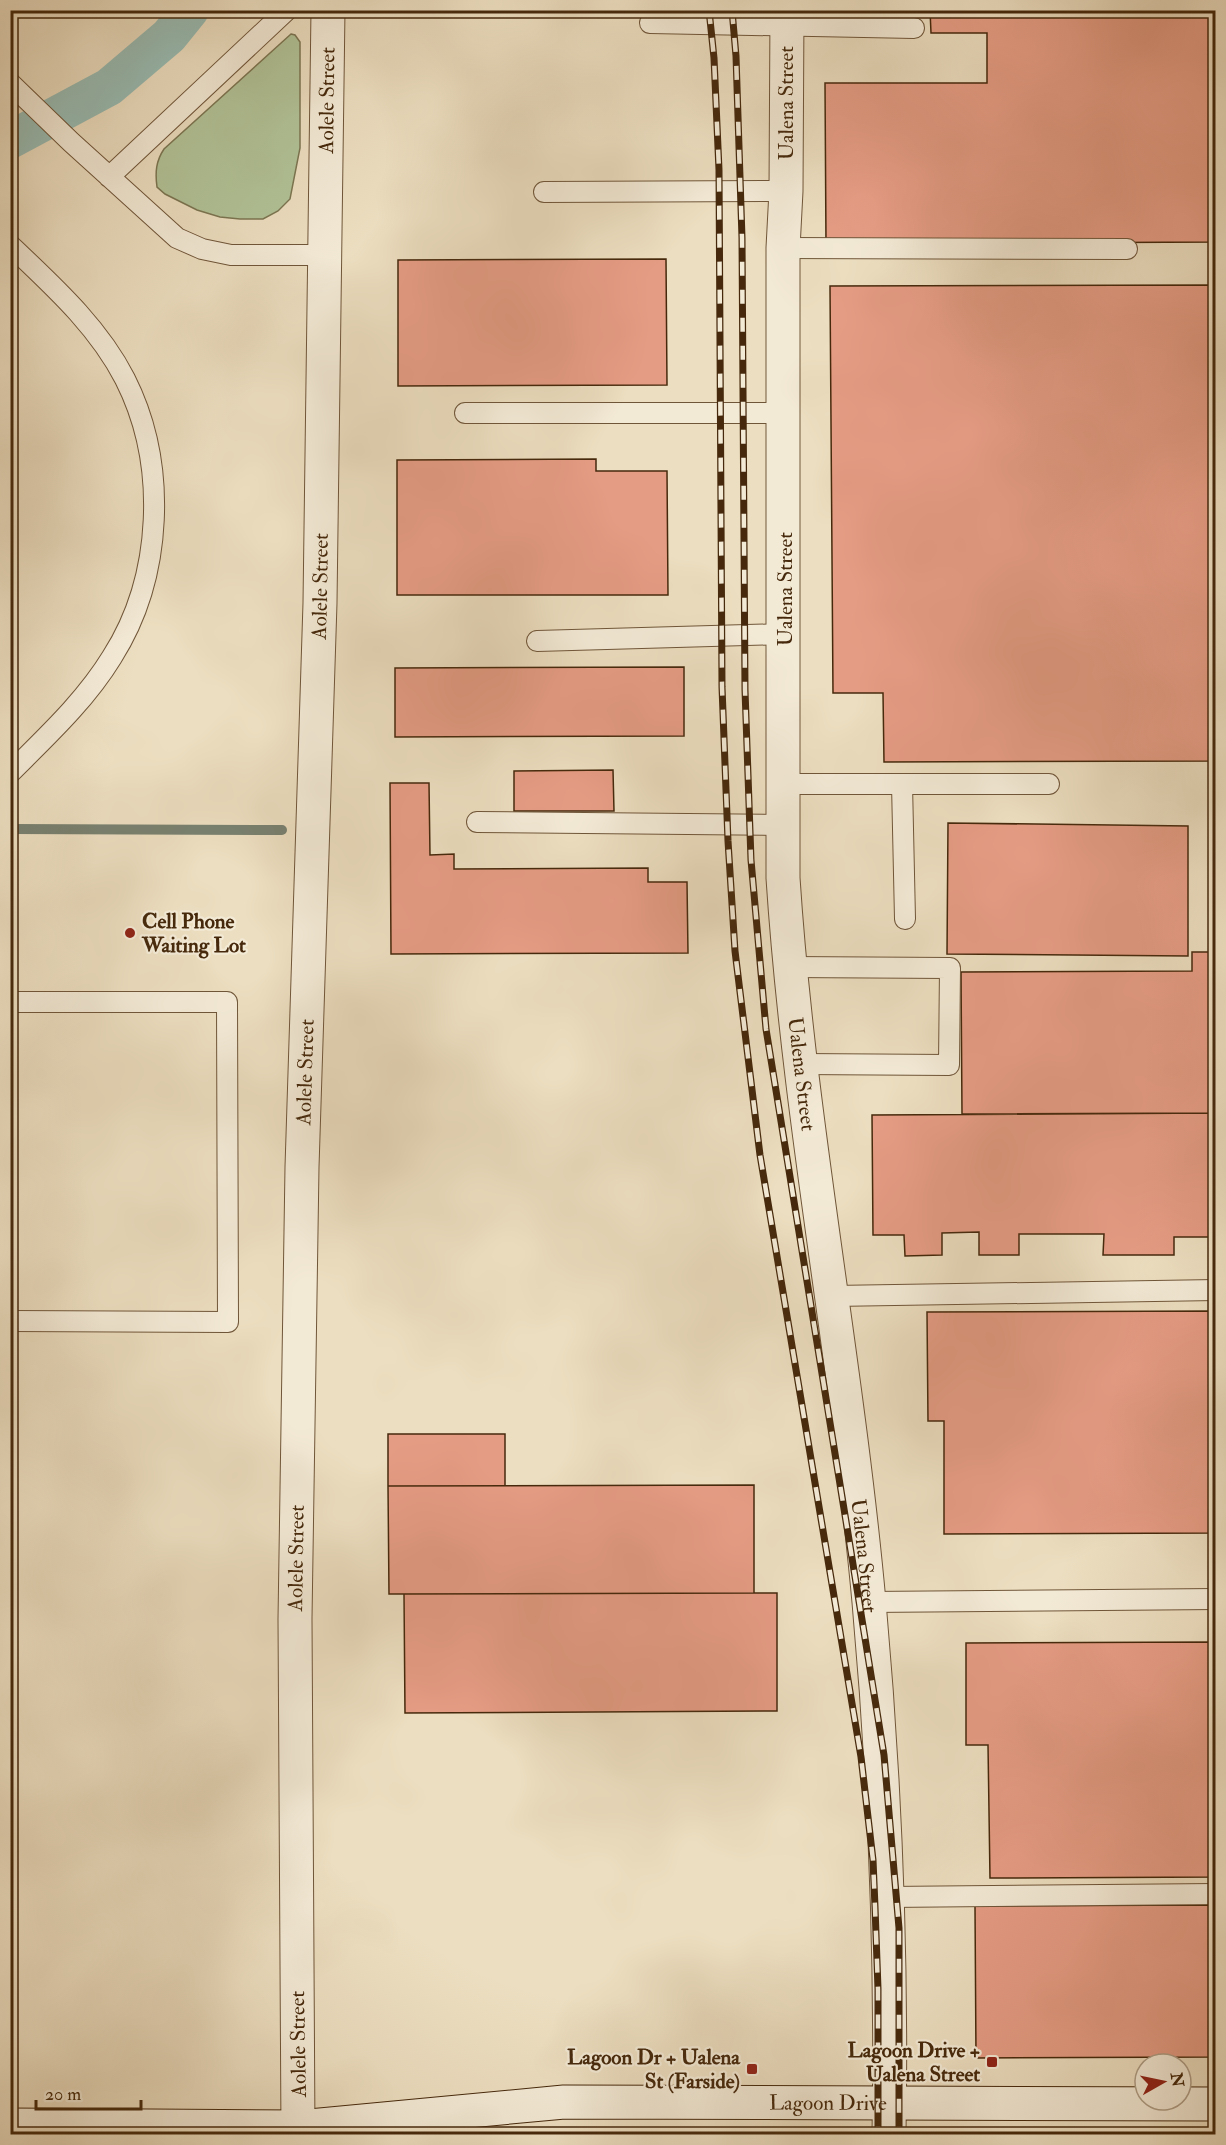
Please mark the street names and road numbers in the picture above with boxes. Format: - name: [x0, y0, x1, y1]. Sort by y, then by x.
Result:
- street label: Ualena Street: [773, 46, 800, 160]
- street label: Aolele Street: [313, 47, 342, 155]
- street label: Ualena Street: [772, 532, 799, 646]
- street label: Aolele Street: [306, 533, 335, 641]
- street label: Ualena Street: [781, 1016, 822, 1133]
- street label: Aolele Street: [290, 1018, 321, 1127]
- street label: Ualena Street: [844, 1498, 883, 1614]
- street label: Aolele Street: [282, 1504, 311, 1613]
- street label: Aolele Street: [284, 1990, 313, 2098]
- street label: Lagoon Drive: [769, 2090, 887, 2117]

